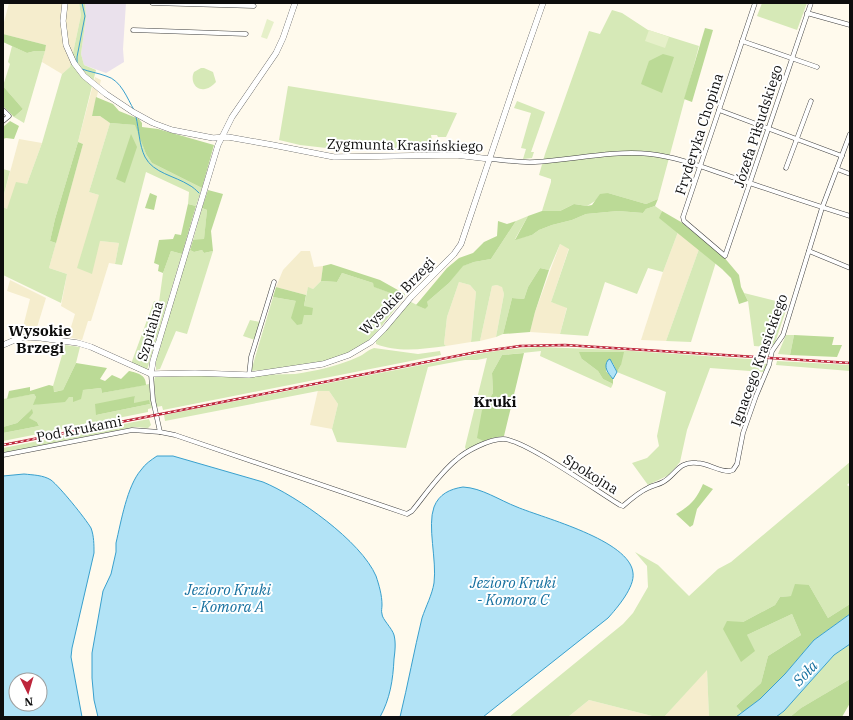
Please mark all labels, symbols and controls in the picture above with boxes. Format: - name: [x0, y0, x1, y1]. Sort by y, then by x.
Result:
- street label: Józefa Piłsudskiego: [730, 62, 786, 190]
- street label: Fryderyka Chopina: [671, 71, 727, 197]
- street label: Zygmunta Krasińskiego: [327, 135, 484, 155]
- street label: Wysokie Brzegi: [355, 253, 439, 339]
- street label: Ignacego Krasickiego: [727, 291, 791, 429]
- street label: Szpitalna: [133, 299, 167, 363]
- district label: Wysokie Brzegi: [9, 321, 71, 357]
- district label: Kruki: [474, 392, 516, 411]
- street label: Pod Krukami: [35, 412, 123, 446]
- street label: Spokojna: [560, 450, 622, 498]
- water label: Jezioro Kruki - Komora C: [469, 573, 557, 609]
- water label: Jezioro Kruki - Komora A: [184, 580, 272, 616]
- water label: Soła: [788, 656, 822, 690]
- north arrow: [8, 672, 48, 712]
- text: N: [24, 695, 34, 709]

